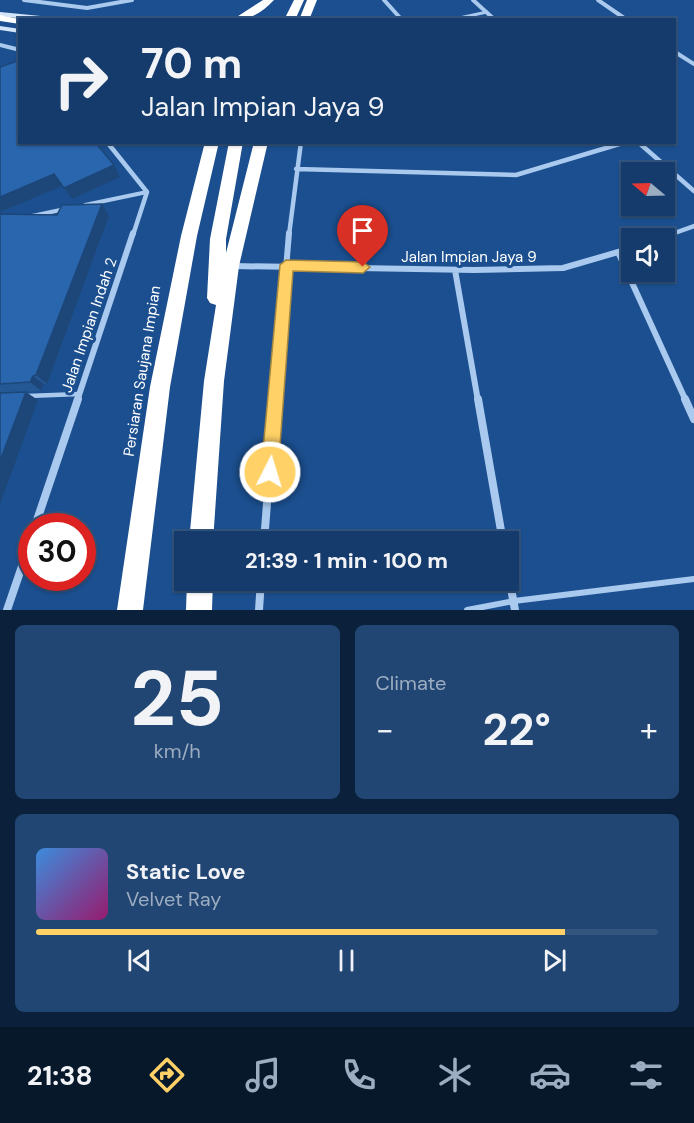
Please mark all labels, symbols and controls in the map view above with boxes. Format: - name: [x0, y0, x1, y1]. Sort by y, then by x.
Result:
- text: 70 m: [141, 36, 242, 91]
- icon: right: [42, 42, 120, 120]
- text: Jalan Impian Jaya 9: [141, 89, 385, 124]
- north arrow: [621, 162, 675, 216]
- map controls: [621, 162, 675, 282]
- pin: [337, 205, 388, 267]
- icon: arrive: [346, 214, 379, 247]
- button: sound: [621, 228, 675, 282]
- street label: Jalan Impian Jaya 9: [401, 247, 537, 267]
- street label: Jalan Impian Indah 2: [57, 255, 121, 395]
- street label: Persiaran Saujana Impian: [119, 284, 165, 458]
- position arrow: [238, 440, 302, 504]
- speed limit sign: 30: [18, 513, 96, 591]
- text: 21:39 · 1 min · 100 m: [245, 546, 448, 575]
- text: 25: [130, 648, 224, 749]
- text: Climate: [376, 670, 446, 696]
- text: 22°: [483, 700, 551, 759]
- text: −: [376, 708, 394, 751]
- text: +: [640, 708, 658, 751]
- text: km/h: [154, 738, 201, 764]
- text: Static Love: [126, 857, 246, 886]
- text: Velvet Ray: [126, 886, 221, 912]
- icon: previous: [123, 944, 156, 977]
- icon: pause: [330, 944, 363, 977]
- icon: next: [538, 944, 571, 977]
- icon: directions: [146, 1054, 188, 1096]
- icon: music: [242, 1054, 284, 1096]
- icon: phone: [338, 1054, 380, 1096]
- icon: climate: [434, 1054, 476, 1096]
- icon: car: [529, 1054, 571, 1096]
- icon: filters: [625, 1054, 667, 1096]
- text: 21:38: [27, 1058, 93, 1093]

